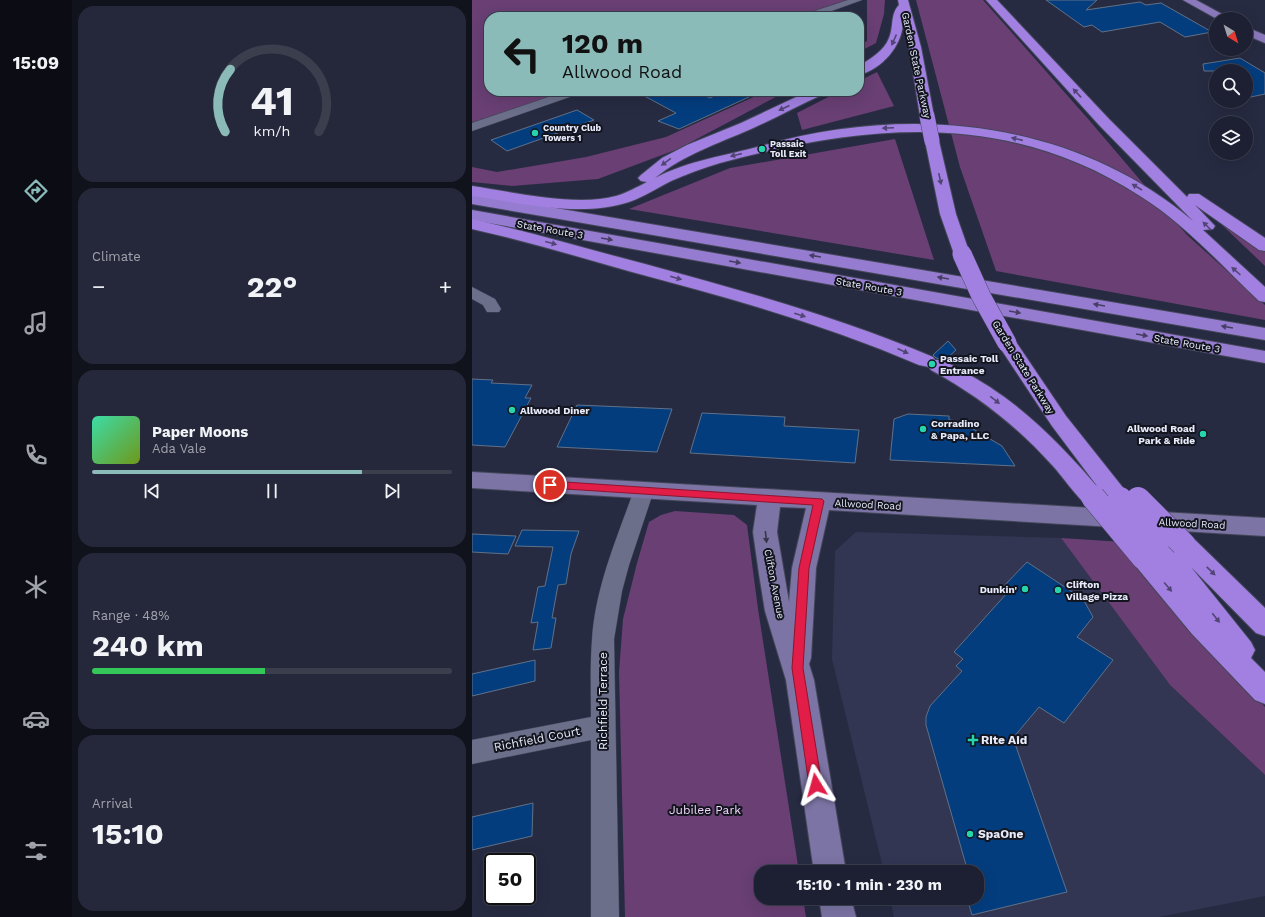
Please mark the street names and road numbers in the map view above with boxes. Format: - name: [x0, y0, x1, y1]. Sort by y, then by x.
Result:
- street label: Garden State Parkway: [900, 11, 933, 120]
- street label: State Route 3: [516, 218, 584, 241]
- street label: State Route 3: [835, 275, 903, 298]
- street label: Garden State Parkway: [990, 318, 1057, 417]
- street label: State Route 3: [1153, 332, 1221, 355]
- street label: Allwood Road: [834, 497, 902, 512]
- street label: Allwood Road: [1158, 516, 1226, 531]
- street label: Clifton Avenue: [762, 548, 787, 620]
- street label: Richfield Terrace: [596, 652, 610, 750]
- street label: Richfield Court: [493, 724, 581, 754]

